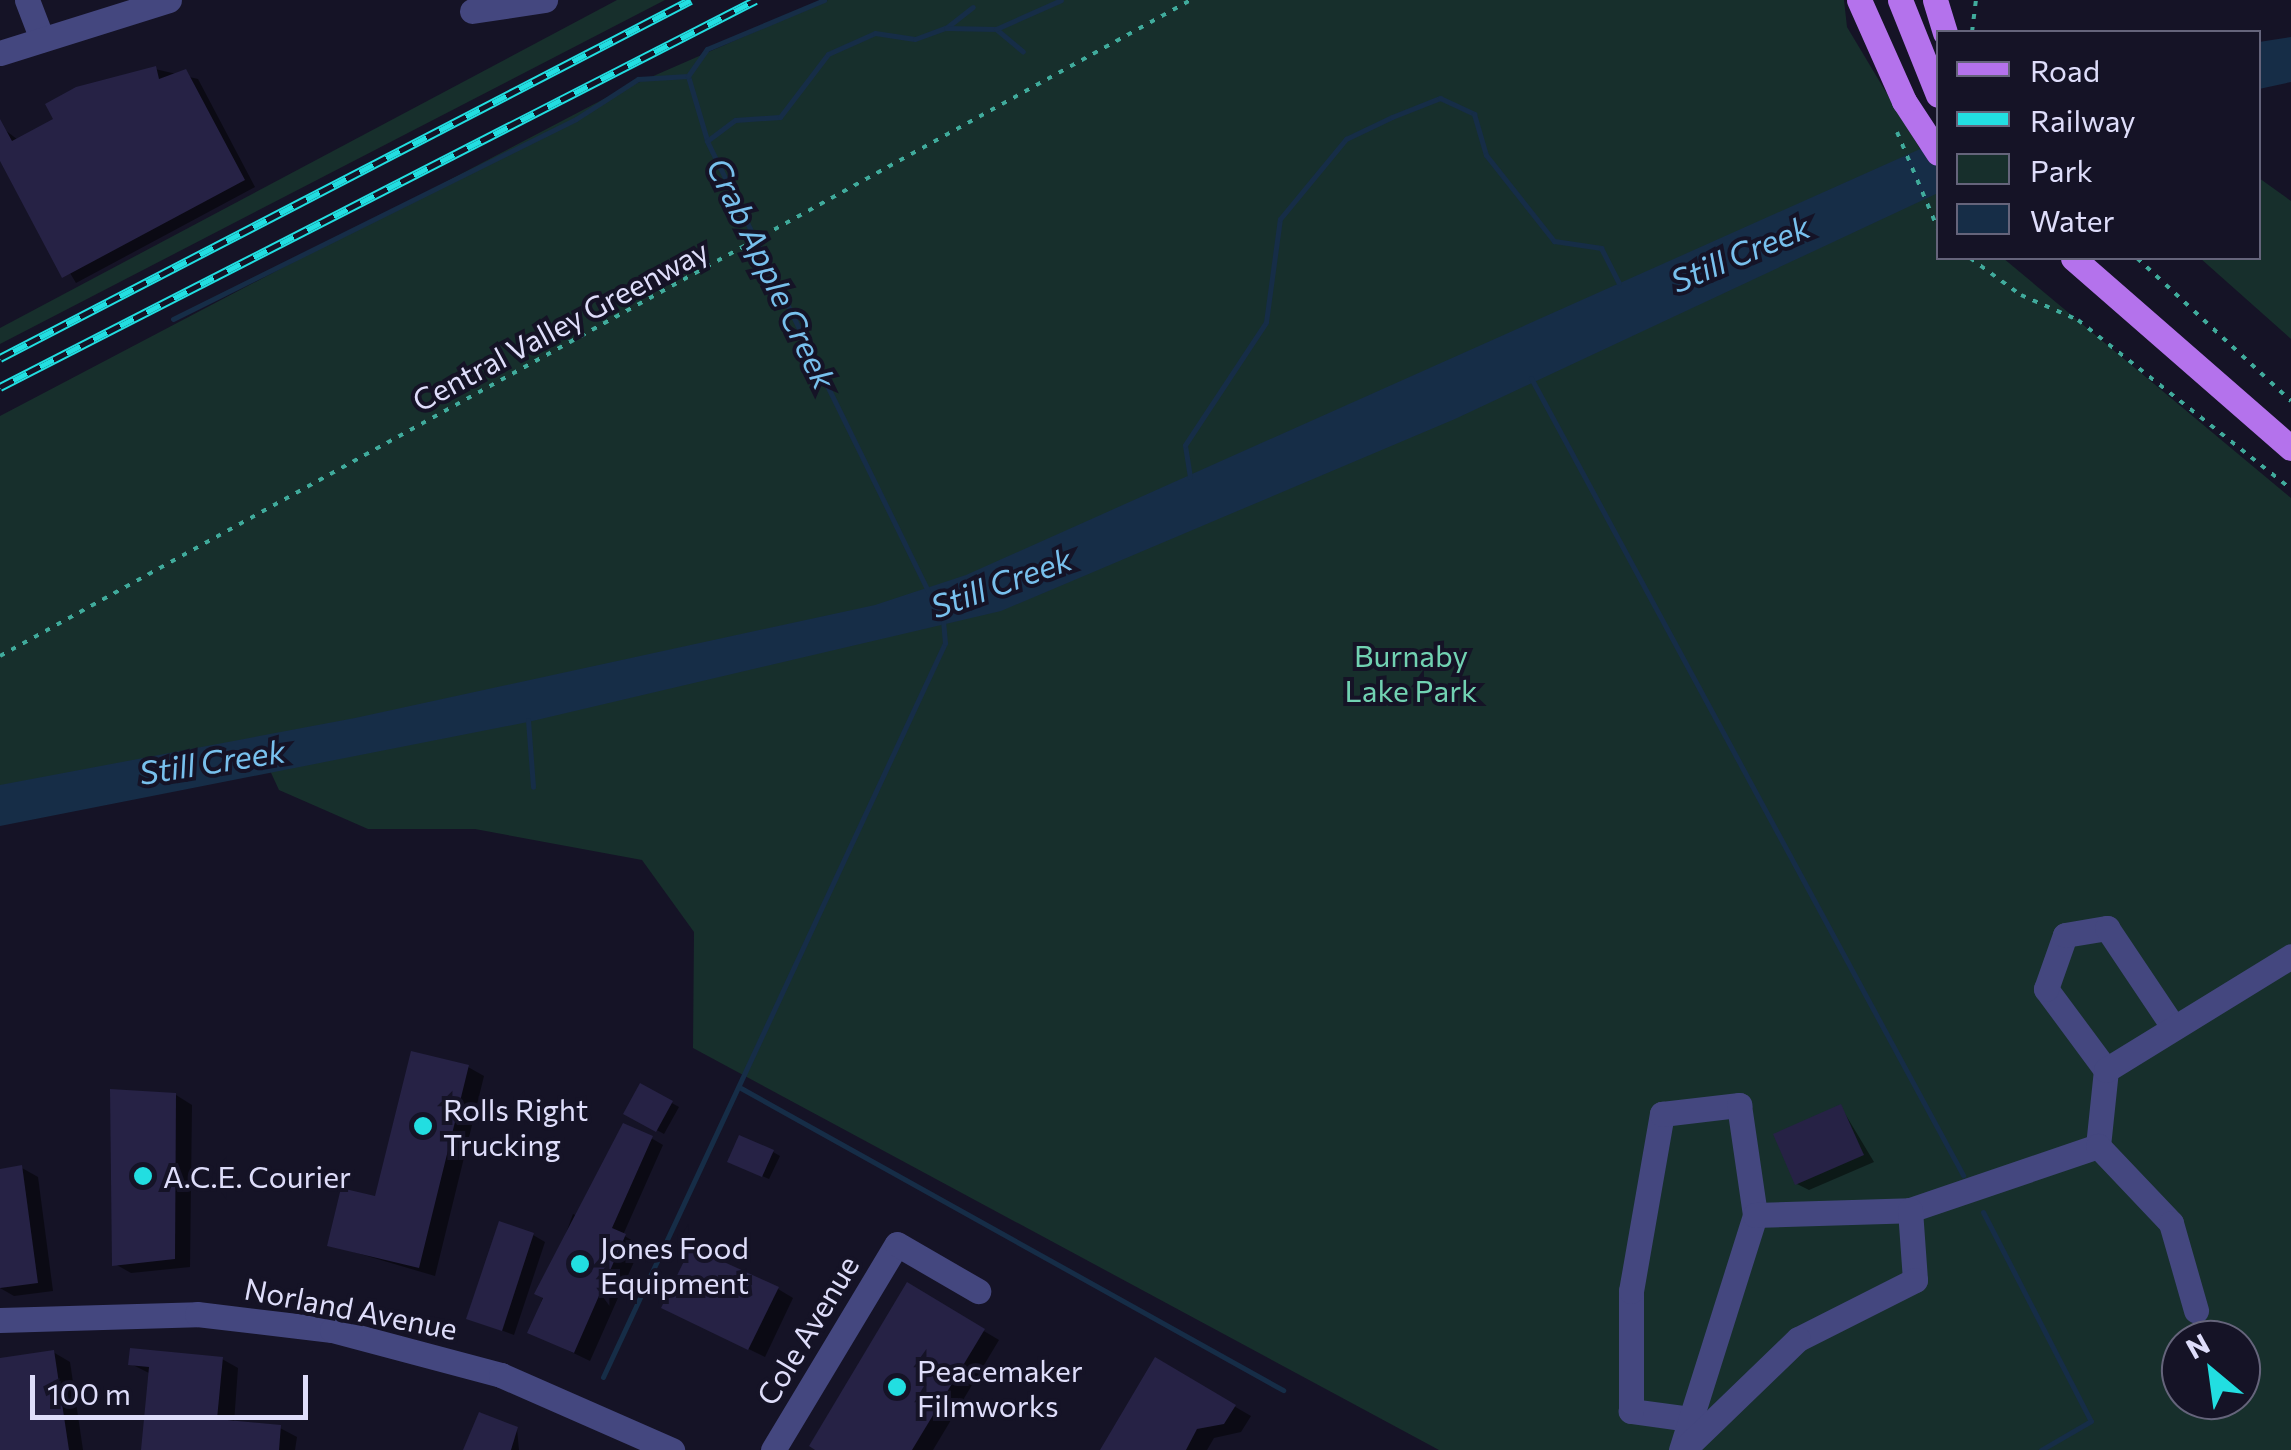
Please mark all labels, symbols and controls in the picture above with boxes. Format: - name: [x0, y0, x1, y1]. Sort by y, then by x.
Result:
- legend: [1936, 30, 2261, 260]
- text: Road: [2030, 51, 2100, 88]
- text: Railway: [2030, 101, 2136, 138]
- water label: Crab Apple Creek: [699, 151, 845, 395]
- text: Park: [2030, 151, 2093, 188]
- text: Water: [2030, 201, 2115, 238]
- water label: Still Creek: [1665, 207, 1815, 299]
- street label: Central Valley Greenway: [406, 232, 714, 418]
- water label: Still Creek: [925, 539, 1077, 625]
- park label: Burnaby Lake Park: [1345, 637, 1477, 708]
- water label: Still Creek: [136, 731, 288, 791]
- place label: Rolls Right Trucking: [443, 1091, 588, 1162]
- marker: Rolls Right Trucking: [412, 1115, 434, 1137]
- place label: A.C.E. Courier: [163, 1158, 351, 1194]
- marker: A.C.E. Courier: [132, 1165, 154, 1187]
- place label: Jones Food Equipment: [600, 1229, 749, 1300]
- street label: Cole Avenue: [748, 1249, 866, 1411]
- marker: Jones Food Equipment: [569, 1253, 591, 1275]
- street label: Norland Avenue: [241, 1270, 461, 1346]
- north arrow: [2161, 1320, 2261, 1420]
- text: N: [2180, 1326, 2215, 1365]
- place label: Peacemaker Filmworks: [917, 1352, 1083, 1422]
- scale bar: [35, 1355, 312, 1417]
- text: 100 m: [47, 1374, 131, 1411]
- marker: Peacemaker Filmworks: [886, 1376, 908, 1398]

